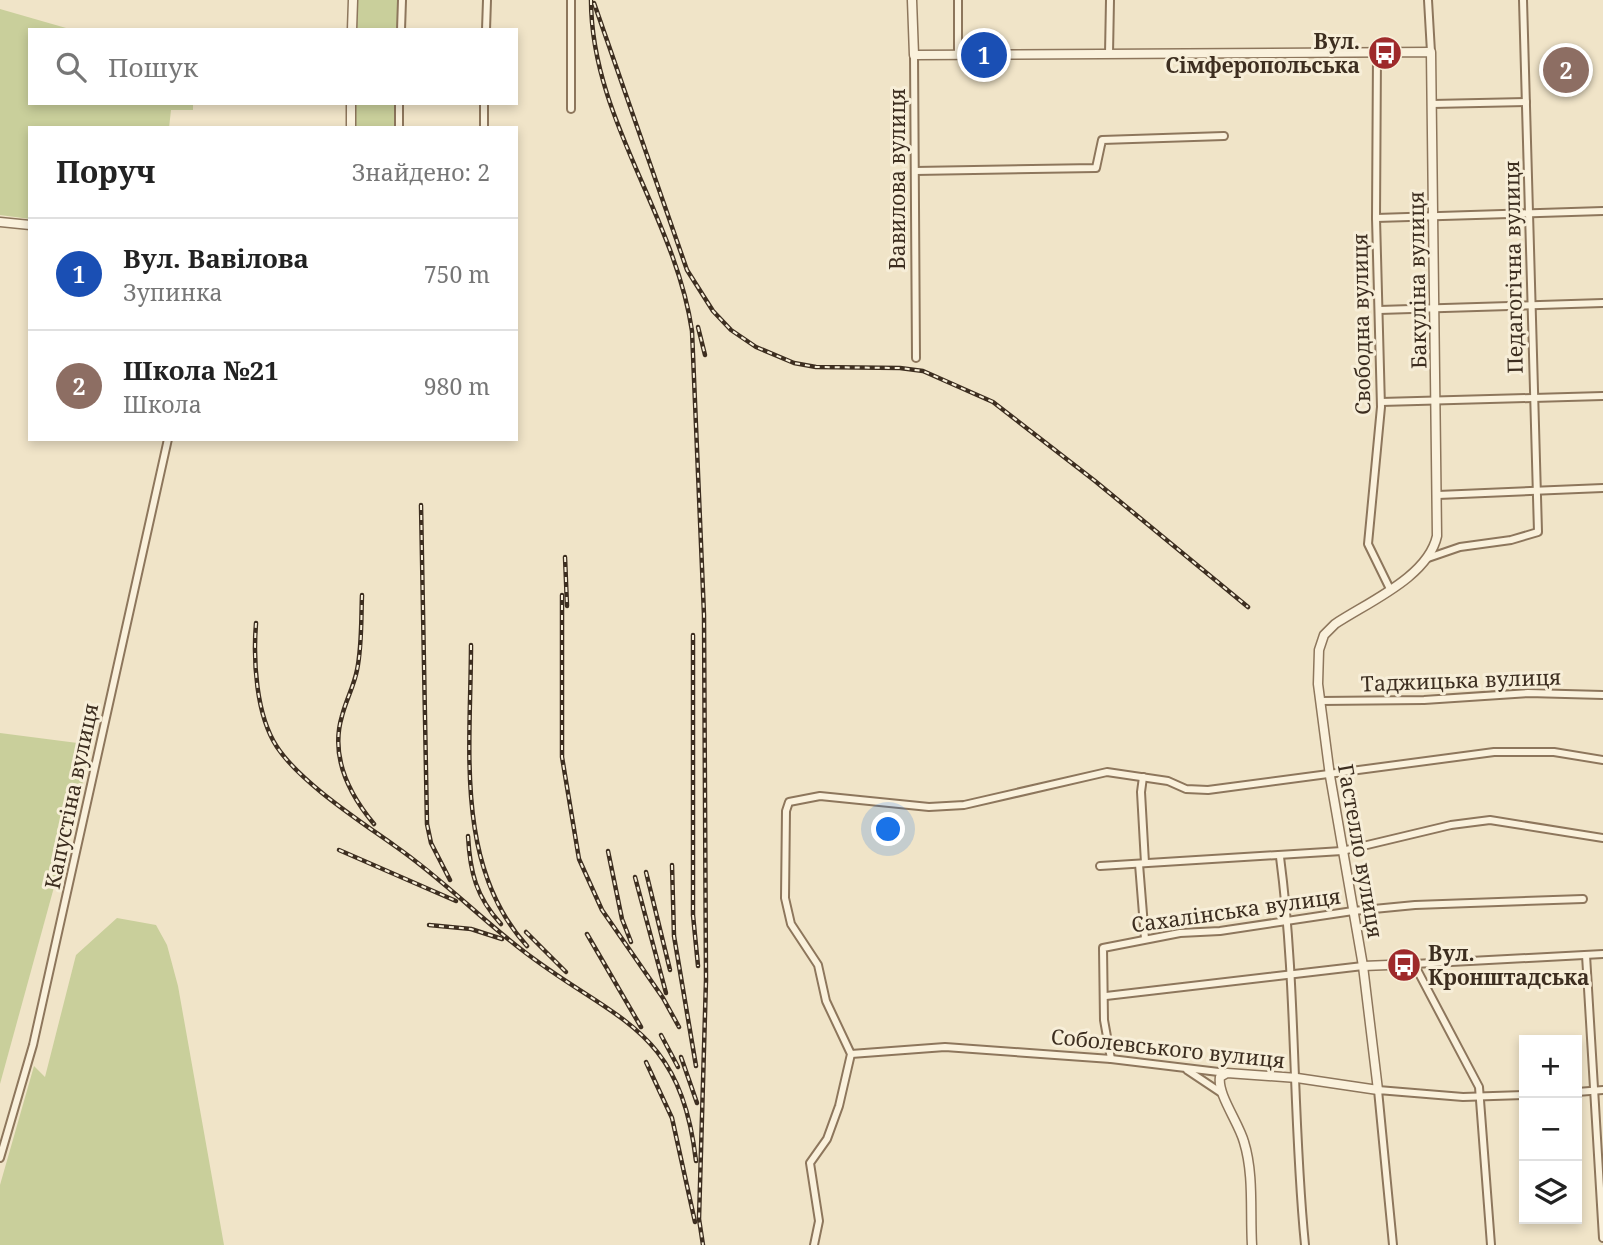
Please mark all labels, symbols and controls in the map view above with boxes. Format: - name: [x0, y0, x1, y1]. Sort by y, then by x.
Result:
- place label: Вул. Сімферопольська: [1166, 27, 1360, 79]
- search box: [28, 28, 518, 105]
- pin: 1: [961, 29, 1007, 81]
- bus stop icon: Вул. Сімферопольська: [1366, 34, 1404, 72]
- pin: 2: [1543, 44, 1589, 96]
- icon: search: [52, 48, 90, 86]
- text: Пошук: [108, 49, 198, 85]
- street label: Вавилова вулиця: [883, 88, 911, 270]
- text: Поруч: [56, 151, 156, 192]
- text: Знайдено: 2: [352, 156, 490, 188]
- street label: Педагогічна вулиця: [1497, 160, 1529, 374]
- street label: Бакуліна вулиця: [1401, 191, 1433, 369]
- street label: Свободна вулиця: [1345, 233, 1377, 415]
- text: Вул. Вавілова: [123, 240, 309, 276]
- text: 1: [73, 258, 86, 290]
- text: 750 m: [424, 258, 490, 290]
- text: Зупинка: [123, 276, 223, 308]
- text: Школа №21: [123, 352, 279, 388]
- text: 2: [73, 370, 86, 402]
- text: 980 m: [424, 370, 490, 402]
- text: Школа: [123, 388, 202, 420]
- street label: Таджицька вулиця: [1360, 663, 1562, 697]
- street label: Капустіна вулиця: [38, 701, 104, 891]
- street label: Гастелло вулиця: [1332, 762, 1390, 940]
- your location: [871, 812, 905, 846]
- street label: Сахалінська вулиця: [1130, 881, 1342, 939]
- place label: Вул. Кронштадська: [1428, 939, 1589, 991]
- bus stop icon: Вул. Кронштадська: [1385, 946, 1423, 984]
- street label: Соболевського вулиця: [1050, 1022, 1287, 1074]
- map controls: [1519, 1035, 1582, 1224]
- button: +: [1519, 1035, 1582, 1098]
- button: −: [1519, 1098, 1582, 1161]
- button: layers: [1519, 1161, 1582, 1224]

